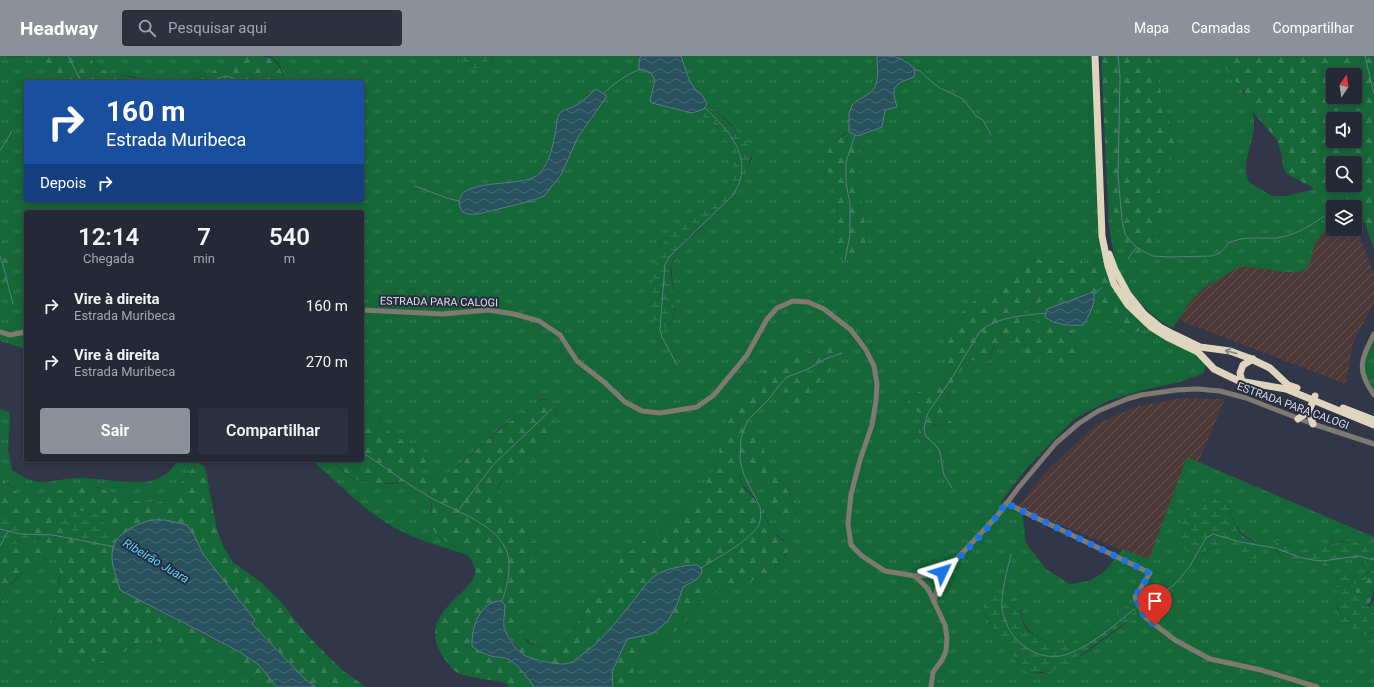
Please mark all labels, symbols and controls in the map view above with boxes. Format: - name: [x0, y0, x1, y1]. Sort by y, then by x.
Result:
- search box: [122, 10, 402, 46]
- text: Headway: [20, 17, 98, 40]
- icon: search: [136, 17, 158, 39]
- text: Pesquisar aqui: [168, 19, 267, 37]
- text: Mapa: [1134, 20, 1169, 36]
- text: Camadas: [1191, 20, 1251, 36]
- text: Compartilhar: [1273, 20, 1354, 36]
- north arrow: [1326, 68, 1362, 104]
- map controls: [1326, 68, 1362, 236]
- text: 160 m: [106, 95, 185, 128]
- icon: right: [40, 96, 92, 148]
- button: sound: [1326, 112, 1362, 148]
- text: Estrada Muribeca: [106, 129, 246, 150]
- button: search: [1326, 156, 1362, 192]
- icon: right: [94, 172, 116, 194]
- text: Depois: [40, 174, 86, 192]
- button: layers: [1326, 200, 1362, 236]
- text: 12:14: [78, 223, 139, 251]
- text: 7: [197, 223, 211, 251]
- text: 540: [269, 223, 310, 251]
- text: Chegada: [83, 251, 134, 266]
- text: min: [193, 251, 215, 266]
- text: m: [284, 251, 295, 266]
- text: Vire à direita: [74, 290, 160, 308]
- street label: ESTRADA PARA CALOGI: [380, 294, 498, 310]
- icon: right: [40, 295, 62, 317]
- text: 160 m: [306, 297, 348, 315]
- text: Estrada Muribeca: [74, 308, 175, 323]
- text: Vire à direita: [74, 346, 160, 364]
- one-way arrow: [1225, 348, 1238, 355]
- icon: right: [40, 351, 62, 373]
- text: 270 m: [306, 353, 348, 371]
- text: Estrada Muribeca: [74, 364, 175, 379]
- street label: ESTRADA PARA CALOGI: [1235, 380, 1351, 432]
- button: Sair: [40, 408, 190, 454]
- button: Compartilhar: [198, 408, 348, 454]
- water label: Ribeirão Juara: [121, 536, 191, 586]
- position arrow: [921, 551, 963, 593]
- pin: [1138, 584, 1172, 625]
- icon: arrive: [1144, 590, 1166, 612]

